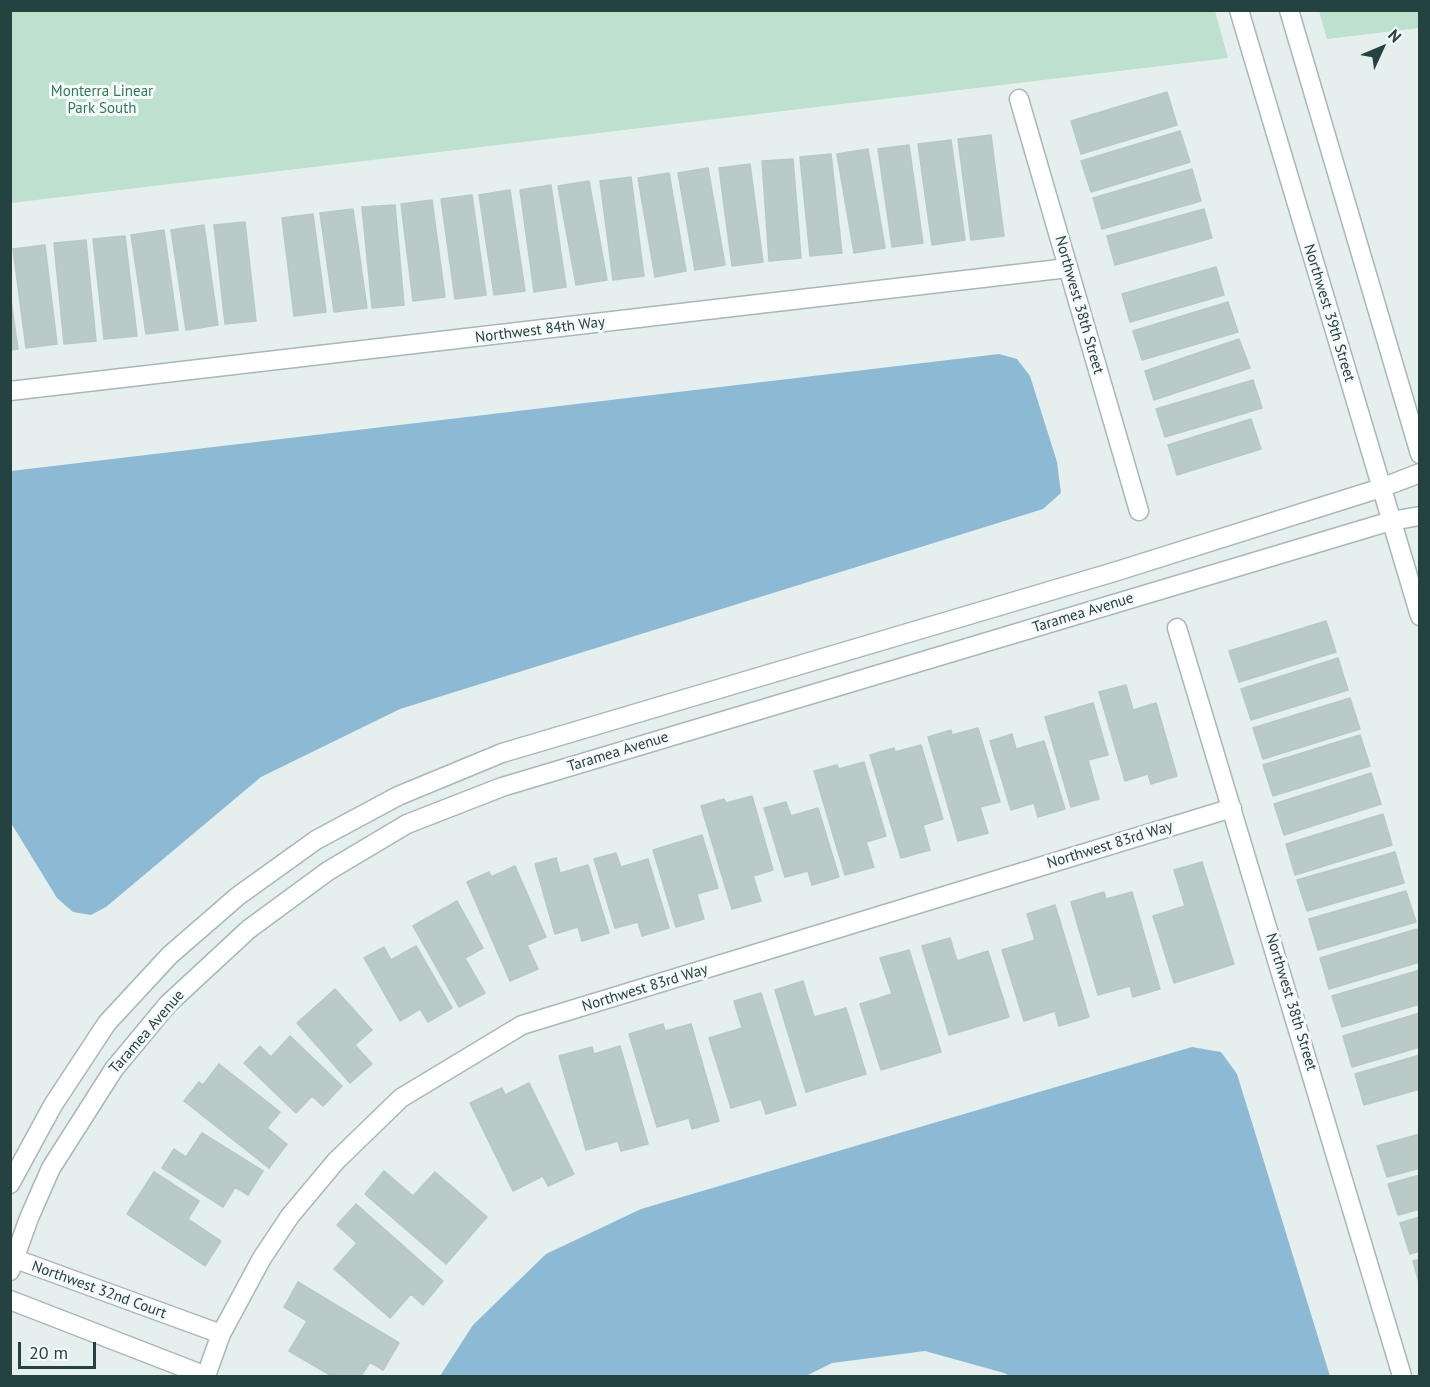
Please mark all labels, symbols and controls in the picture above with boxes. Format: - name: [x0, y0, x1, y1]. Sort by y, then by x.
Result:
- north arrow: [1352, 18, 1412, 78]
- text: N: [1384, 25, 1406, 46]
- park label: Monterra Linear Park South: [51, 83, 153, 118]
- street label: Northwest 38th Street: [1051, 234, 1107, 376]
- street label: Northwest 39th Street: [1300, 242, 1358, 384]
- street label: Northwest 84th Way: [474, 313, 606, 347]
- street label: Taramea Avenue: [1030, 589, 1136, 637]
- street label: Taramea Avenue: [565, 728, 671, 776]
- street label: Northwest 83rd Way: [1045, 817, 1175, 873]
- street label: Northwest 38th Street: [1262, 931, 1320, 1073]
- street label: Northwest 83rd Way: [580, 960, 710, 1016]
- street label: Taramea Avenue: [106, 987, 188, 1077]
- street label: Northwest 32nd Court: [29, 1257, 169, 1323]
- scale bar: [21, 1330, 99, 1368]
- text: 20 m: [29, 1341, 68, 1364]

